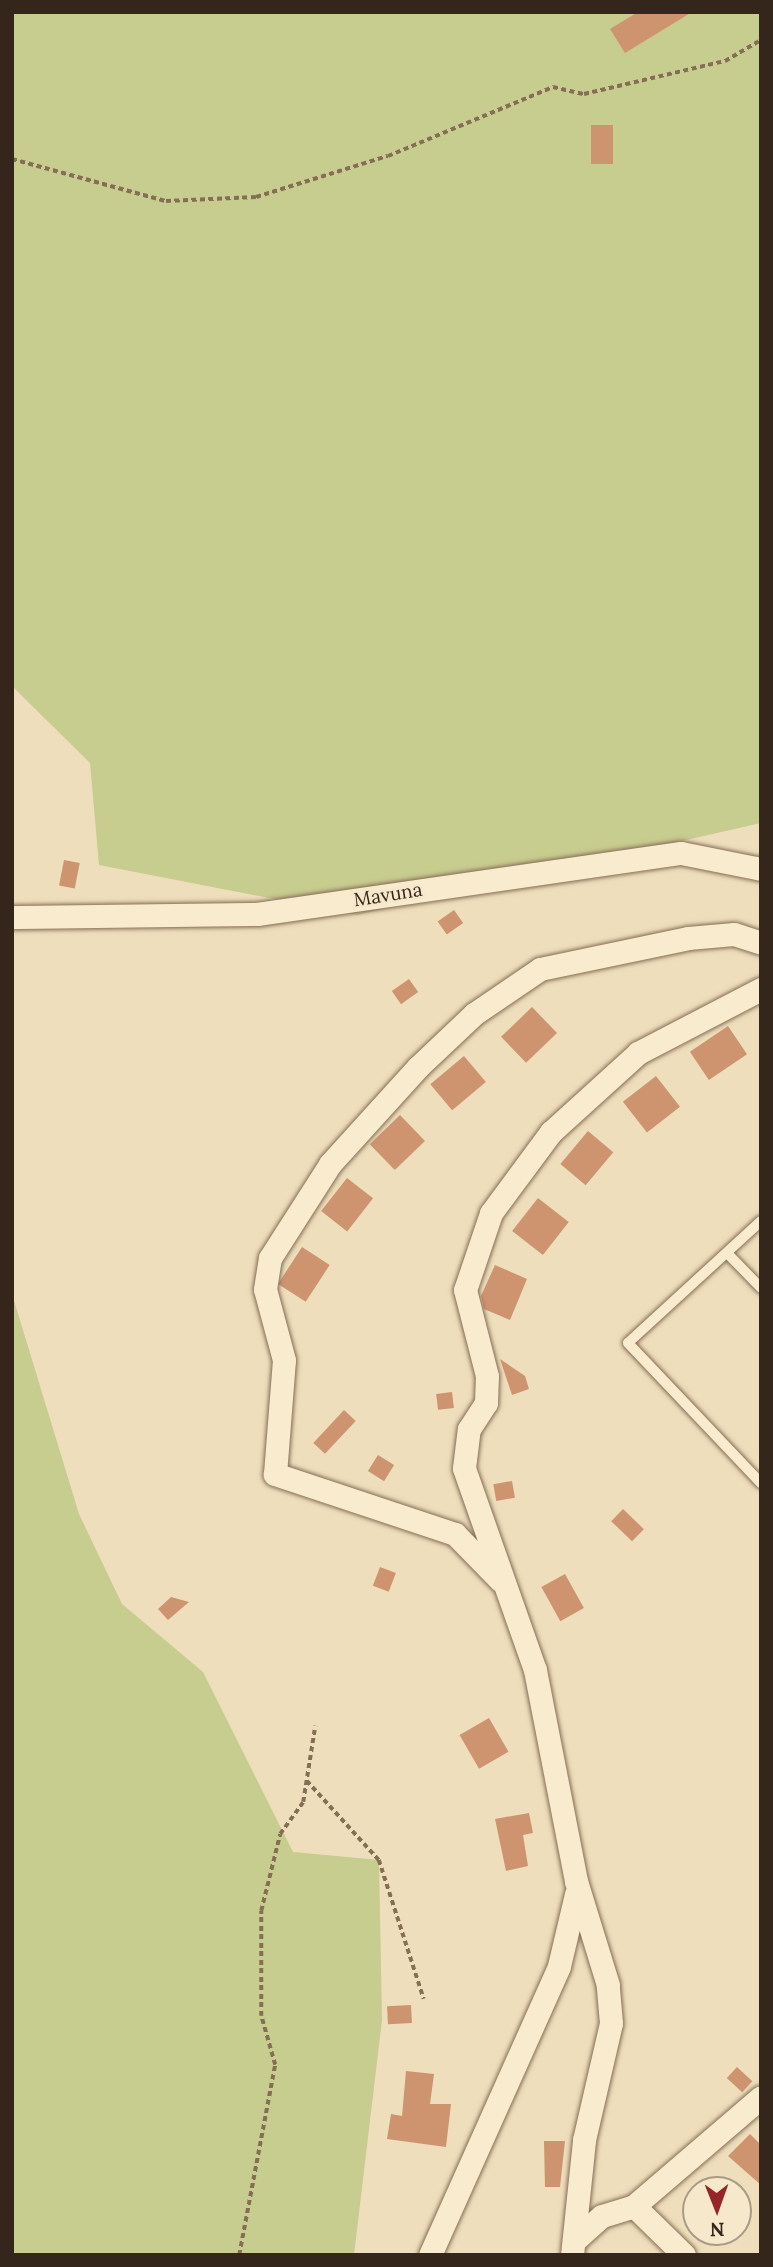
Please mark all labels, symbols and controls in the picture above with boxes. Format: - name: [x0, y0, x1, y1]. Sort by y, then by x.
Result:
- street label: Mavuna: [352, 878, 424, 912]
- north arrow: [682, 2176, 752, 2246]
- text: N: [710, 2218, 725, 2242]

